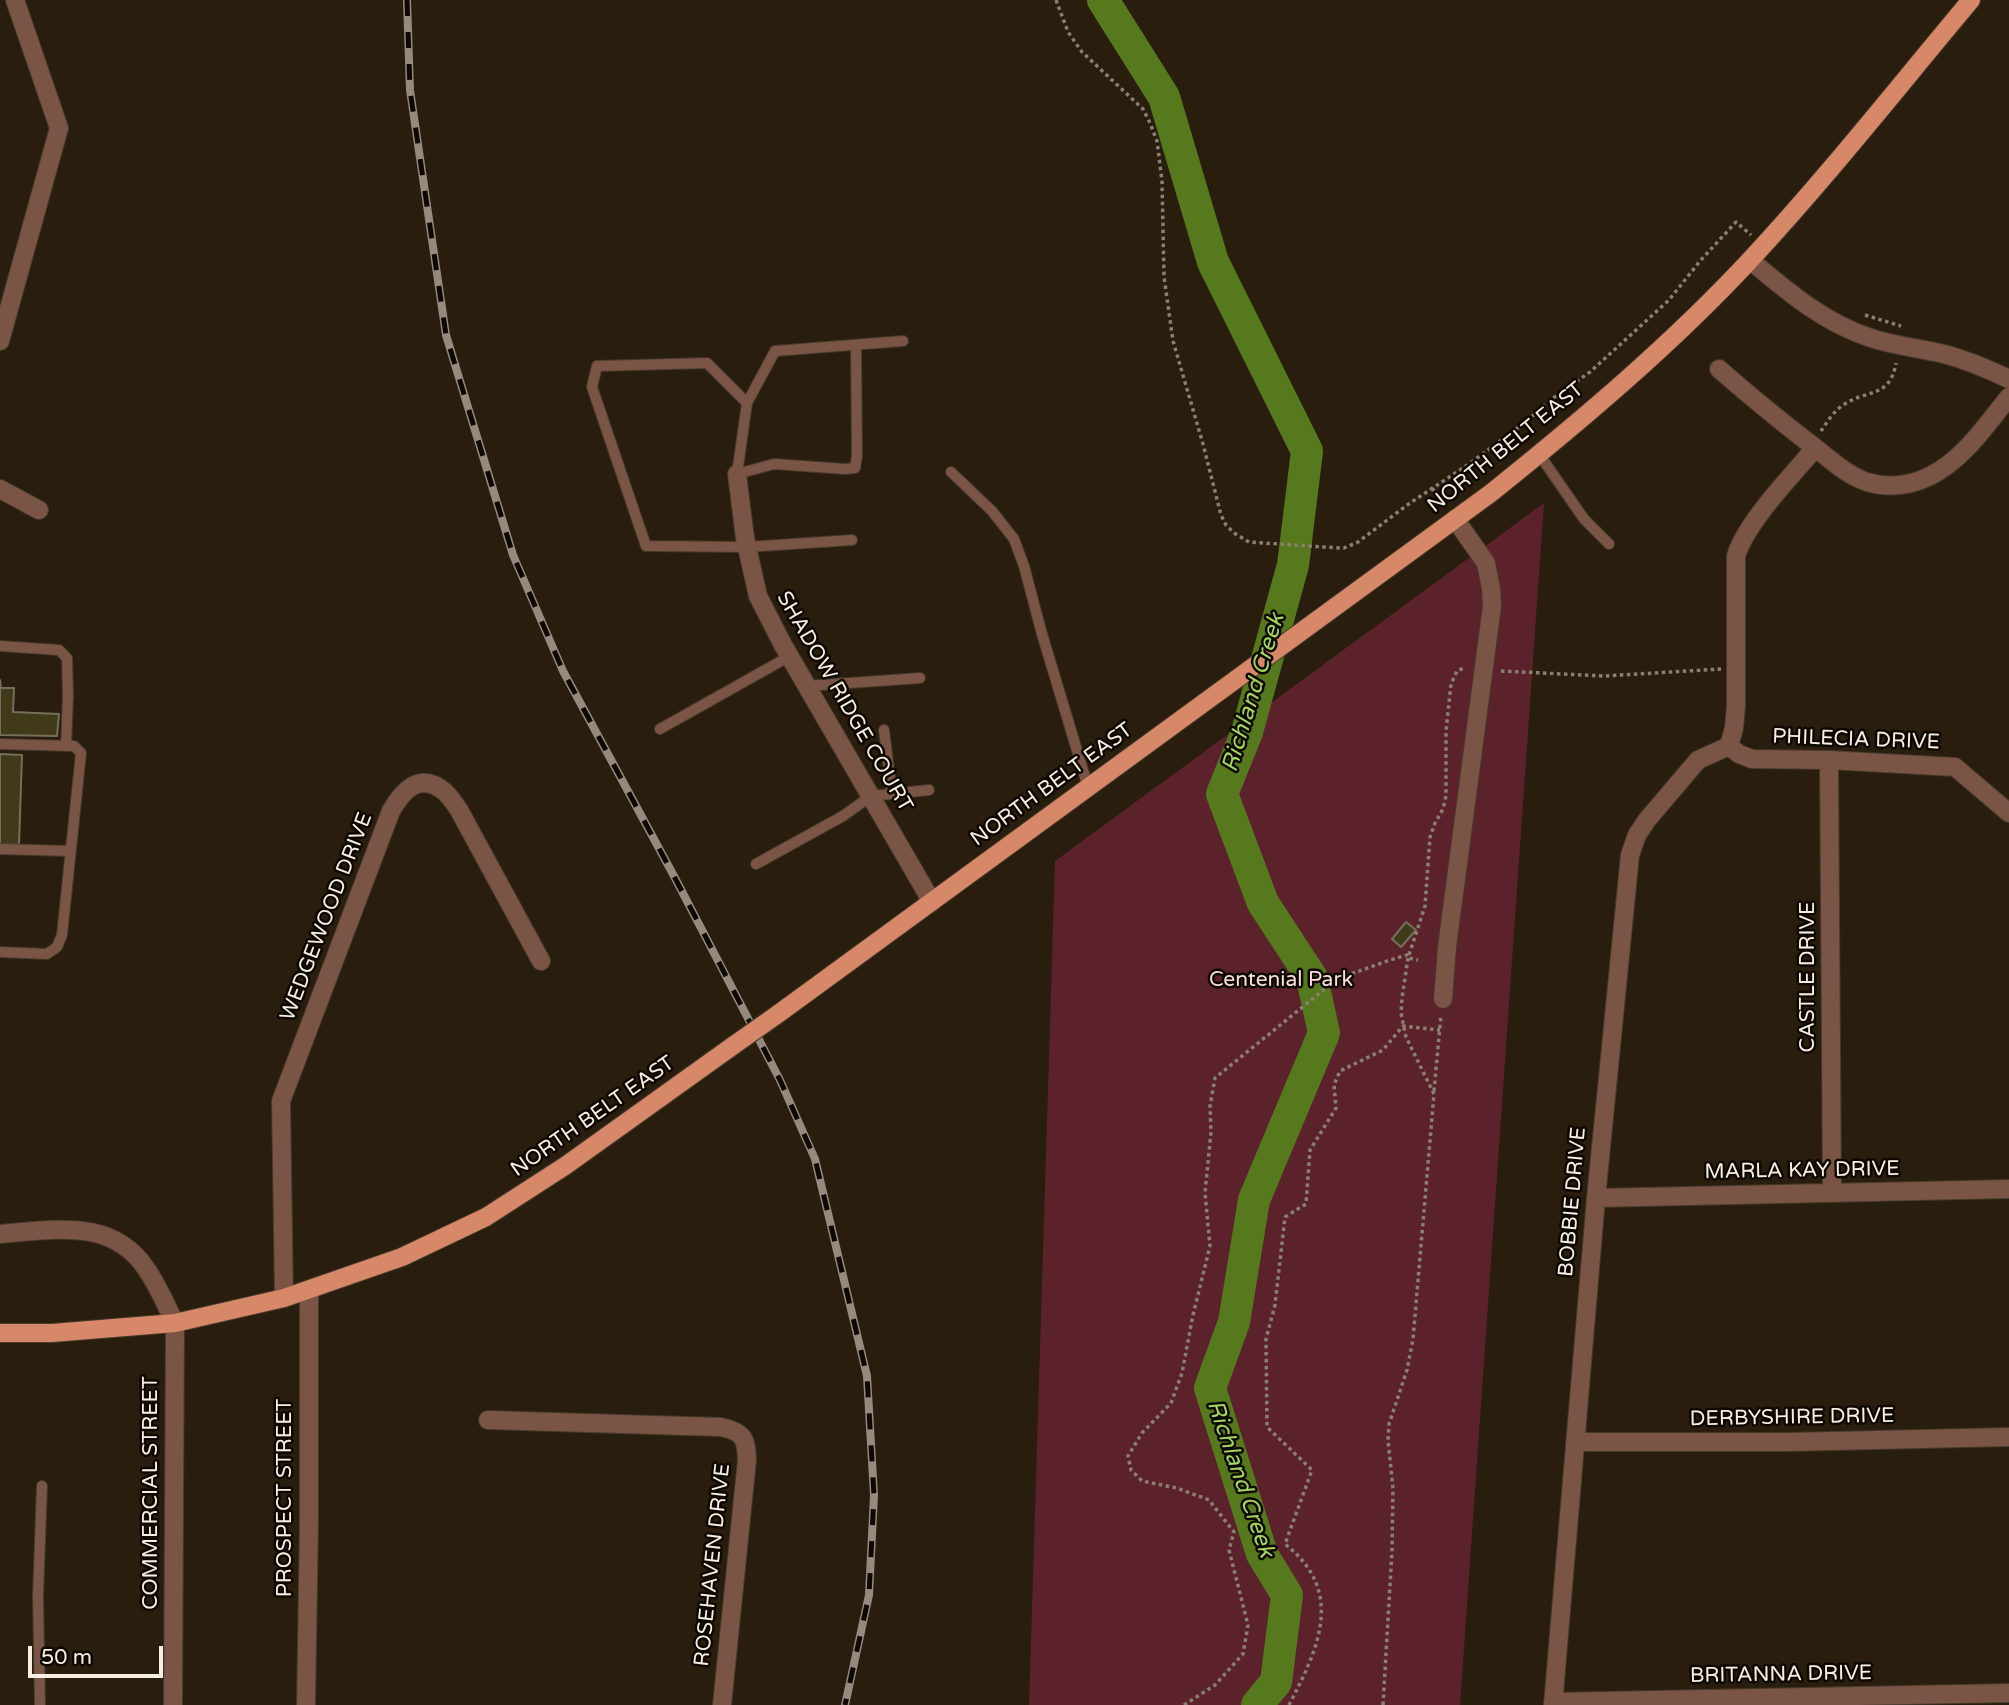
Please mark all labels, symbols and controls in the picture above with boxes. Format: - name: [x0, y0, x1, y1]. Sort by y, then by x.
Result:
- street label: NORTH BELT EAST: [1423, 377, 1589, 519]
- street label: SHADOW RIDGE COURT: [771, 587, 917, 817]
- water label: Richland Creek: [1217, 610, 1291, 776]
- street label: NORTH BELT EAST: [966, 718, 1138, 852]
- street label: PHILECIA DRIVE: [1772, 724, 1940, 756]
- street label: WEDGEWOOD DRIVE: [276, 809, 378, 1025]
- street label: CASTLE DRIVE: [1795, 902, 1821, 1052]
- park label: Centenial Park: [1209, 967, 1353, 993]
- street label: NORTH BELT EAST: [506, 1051, 680, 1183]
- street label: BOBBIE DRIVE: [1554, 1126, 1592, 1278]
- street label: MARLA KAY DRIVE: [1704, 1157, 1900, 1185]
- street label: COMMERCIAL STREET: [138, 1376, 164, 1610]
- water label: Richland Creek: [1200, 1397, 1280, 1561]
- street label: PROSPECT STREET: [272, 1399, 298, 1597]
- street label: DERBYSHIRE DRIVE: [1690, 1404, 1894, 1432]
- street label: ROSEHAVEN DRIVE: [690, 1462, 736, 1668]
- scale bar: [32, 1632, 166, 1676]
- text: 50 m: [41, 1645, 92, 1670]
- street label: BRITANNA DRIVE: [1690, 1661, 1872, 1689]

